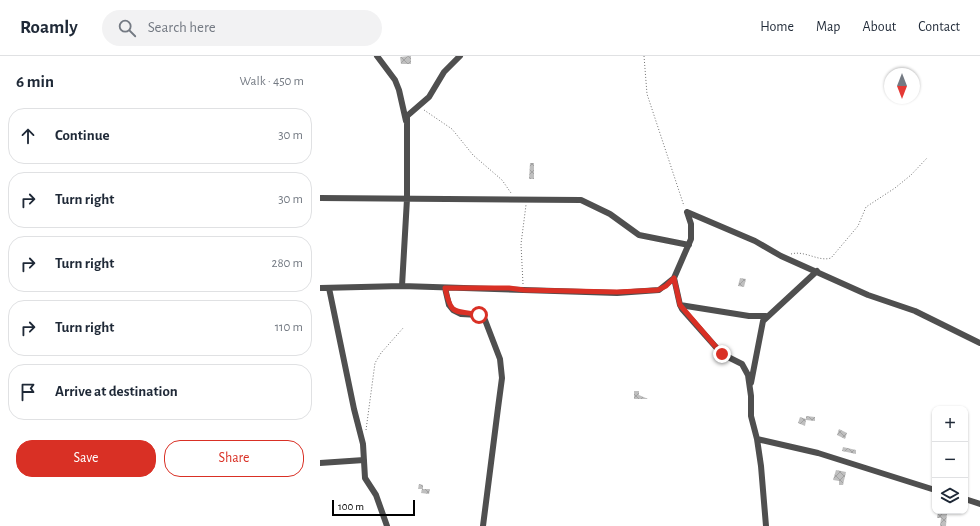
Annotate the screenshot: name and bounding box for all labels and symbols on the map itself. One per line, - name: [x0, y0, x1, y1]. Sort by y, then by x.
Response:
- north arrow: [884, 68, 920, 104]
- route start: [470, 306, 488, 324]
- route end: [713, 345, 731, 363]
- scale bar: [332, 498, 415, 517]

